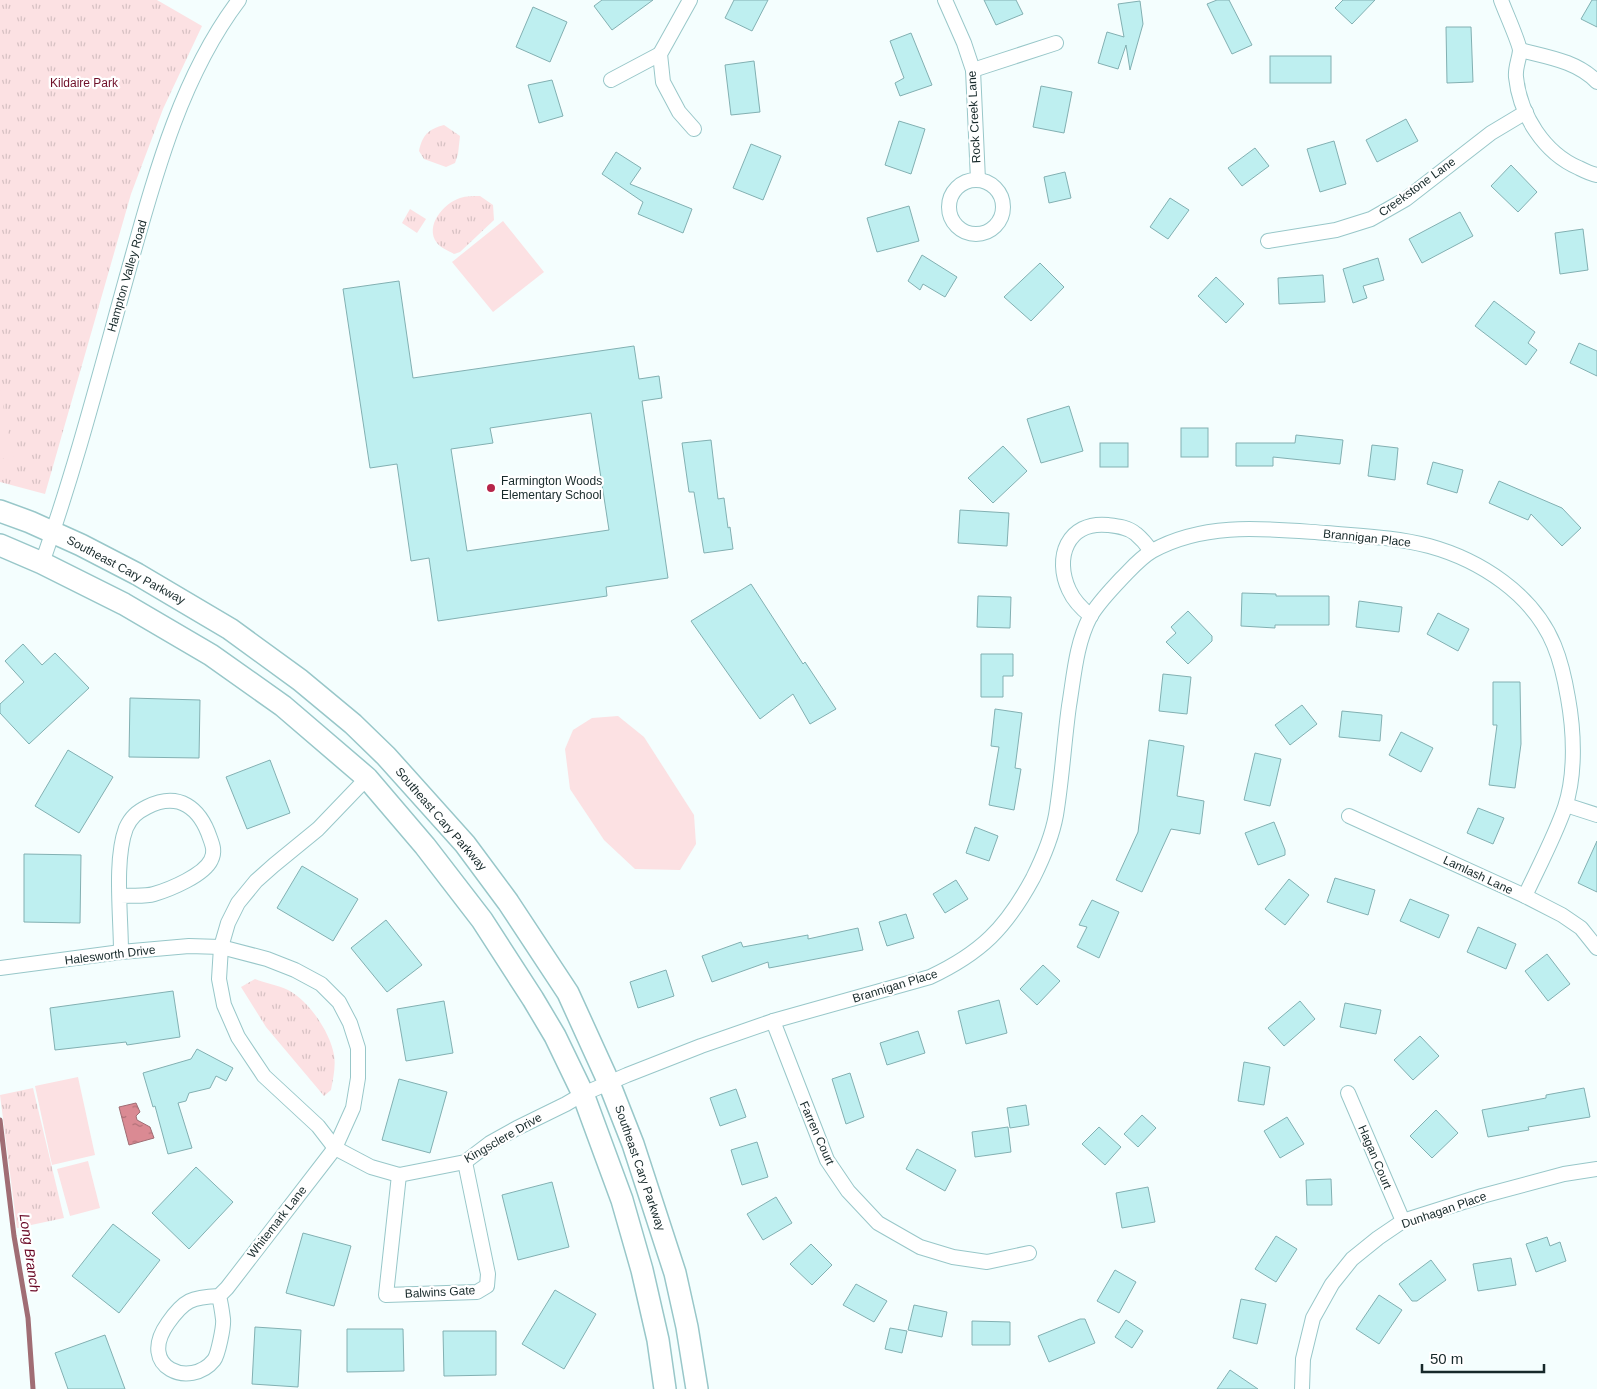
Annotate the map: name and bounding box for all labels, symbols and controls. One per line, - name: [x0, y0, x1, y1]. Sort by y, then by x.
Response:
- street label: Rock Creek Lane: [965, 70, 983, 164]
- park label: Kildaire Park: [50, 76, 119, 90]
- street label: Creekstone Lane: [1376, 154, 1458, 220]
- street label: Hampton Valley Road: [104, 218, 150, 334]
- place label: Farmington Woods Elementary School: [501, 474, 602, 502]
- marker: Farmington Woods Elementary School: [485, 482, 497, 494]
- street label: Brannigan Place: [1322, 526, 1412, 550]
- street label: Southeast Cary Parkway: [64, 533, 188, 607]
- street label: Southeast Cary Parkway: [392, 765, 490, 873]
- street label: Lamlash Lane: [1441, 853, 1515, 897]
- street label: Halesworth Drive: [64, 942, 157, 968]
- street label: Brannigan Place: [851, 966, 939, 1006]
- street label: Farren Court: [797, 1099, 837, 1168]
- street label: Southeast Cary Parkway: [612, 1103, 668, 1233]
- street label: Kingsclere Drive: [462, 1110, 545, 1166]
- street label: Hagan Court: [1355, 1123, 1395, 1192]
- street label: Whitemark Lane: [245, 1183, 310, 1261]
- street label: Dunhagan Place: [1400, 1189, 1489, 1231]
- water label: Long Branch: [17, 1213, 43, 1294]
- street label: Balwins Gate: [404, 1283, 476, 1301]
- scale bar: [1422, 1342, 1544, 1374]
- text: 50 m: [1430, 1350, 1463, 1367]

